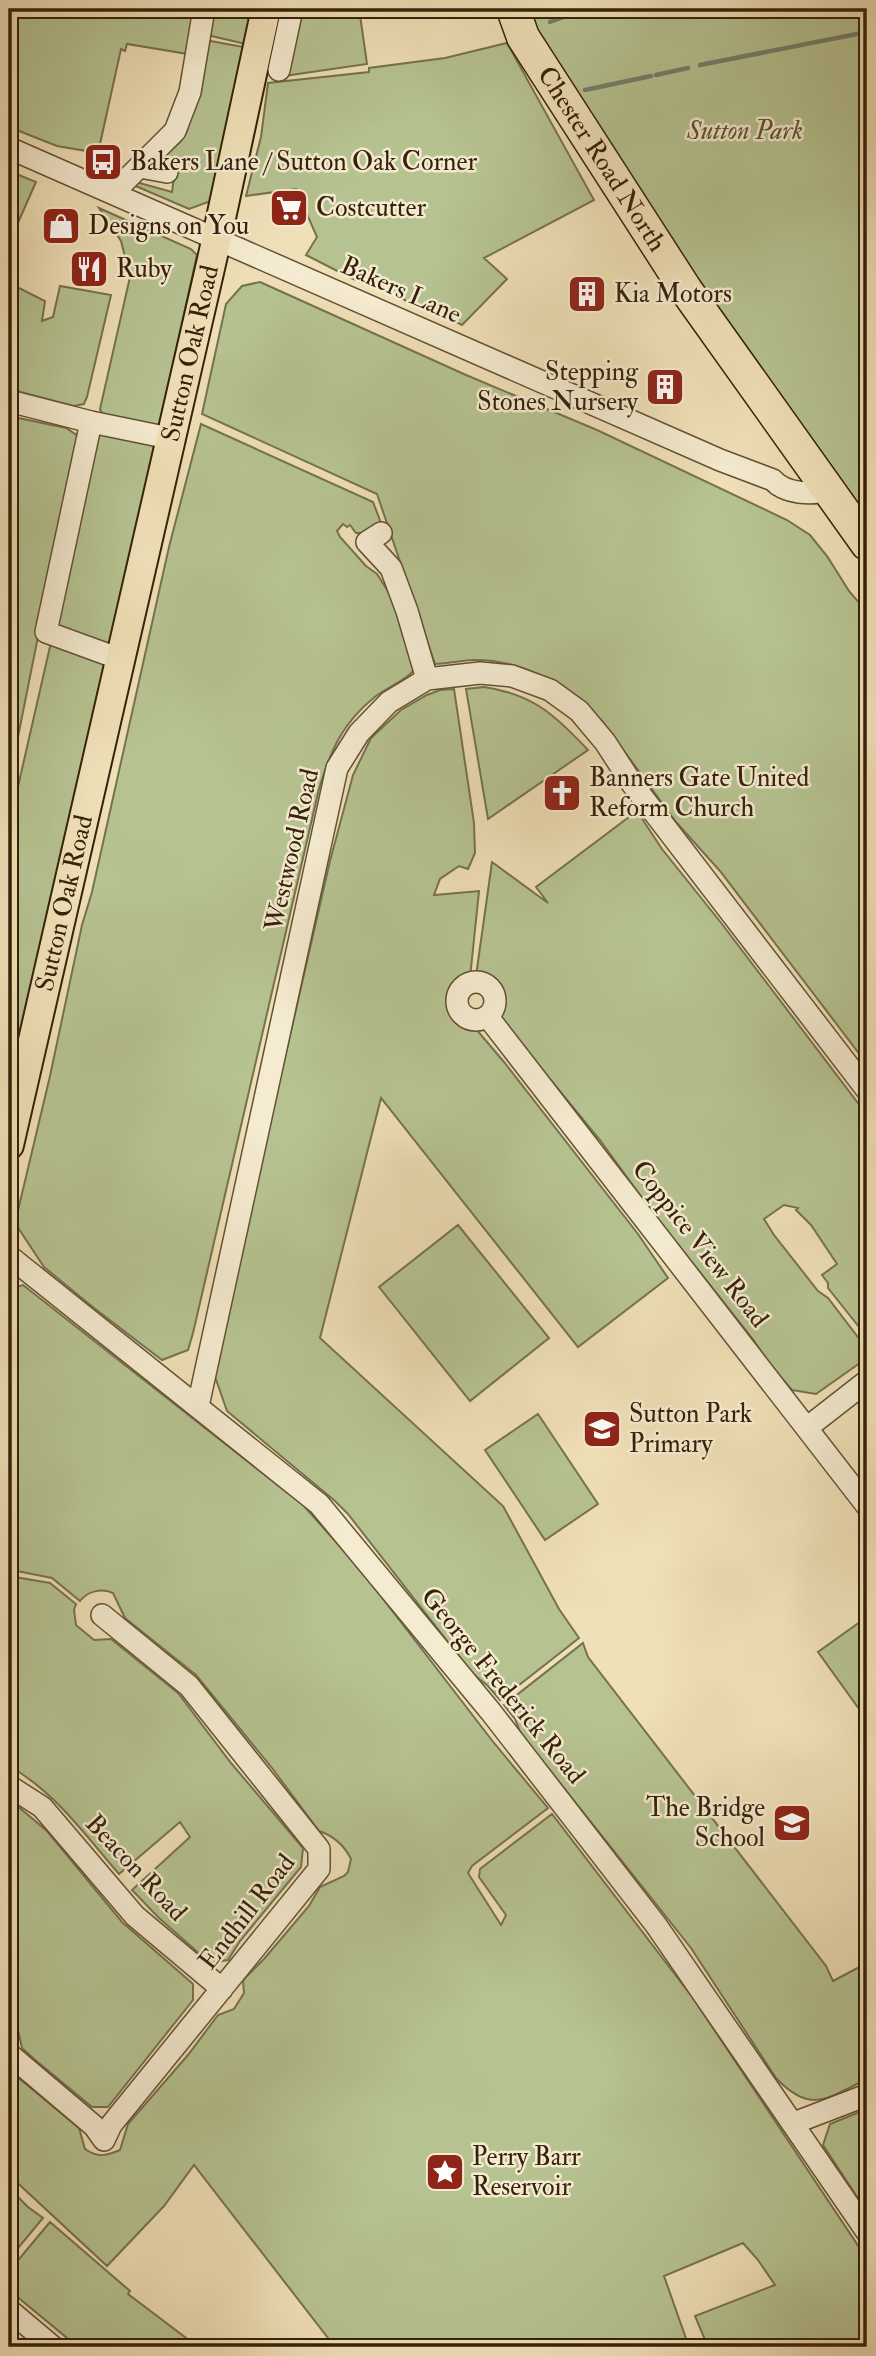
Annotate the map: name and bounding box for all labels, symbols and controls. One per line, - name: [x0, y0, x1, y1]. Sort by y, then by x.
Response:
- street label: Chester Road North: [530, 61, 673, 258]
- park label: Sutton Park: [686, 115, 803, 147]
- bus stop icon: Bakers Lane / Sutton Oak Corner: [82, 141, 124, 183]
- place label: Bakers Lane / Sutton Oak Corner: [130, 146, 477, 178]
- supermarket icon: Costcutter: [268, 187, 310, 229]
- place label: Costcutter: [316, 192, 426, 224]
- shop icon: Designs on You: [40, 205, 82, 247]
- place label: Designs on You: [88, 210, 249, 242]
- restaurant icon: Ruby: [68, 248, 110, 290]
- street label: Bakers Lane: [336, 249, 466, 331]
- place label: Ruby: [116, 253, 172, 285]
- street label: Sutton Oak Road: [155, 262, 226, 445]
- building icon: Kia Motors: [566, 273, 608, 315]
- place label: Kia Motors: [614, 278, 732, 310]
- place label: Stepping Stones Nursery: [477, 356, 639, 418]
- building icon: Stepping Stones Nursery: [644, 366, 686, 408]
- place label: Banners Gate United Reform Church: [589, 762, 809, 824]
- street label: Westwood Road: [258, 765, 326, 935]
- church icon: Banners Gate United Reform Church: [541, 772, 583, 814]
- street label: Sutton Oak Road: [29, 812, 100, 995]
- street label: Coppice View Road: [624, 1154, 775, 1335]
- place label: Sutton Park Primary: [629, 1398, 753, 1460]
- school or university icon: Sutton Park Primary: [581, 1408, 623, 1450]
- street label: George Frederick Road: [414, 1582, 592, 1791]
- place label: The Bridge School: [646, 1792, 765, 1854]
- school or university icon: The Bridge School: [771, 1802, 813, 1844]
- street label: Beacon Road: [78, 1808, 194, 1928]
- street label: Endhill Road: [192, 1847, 302, 1976]
- place label: Perry Barr Reservoir: [472, 2141, 581, 2203]
- place icon: Perry Barr Reservoir: [424, 2151, 466, 2193]

